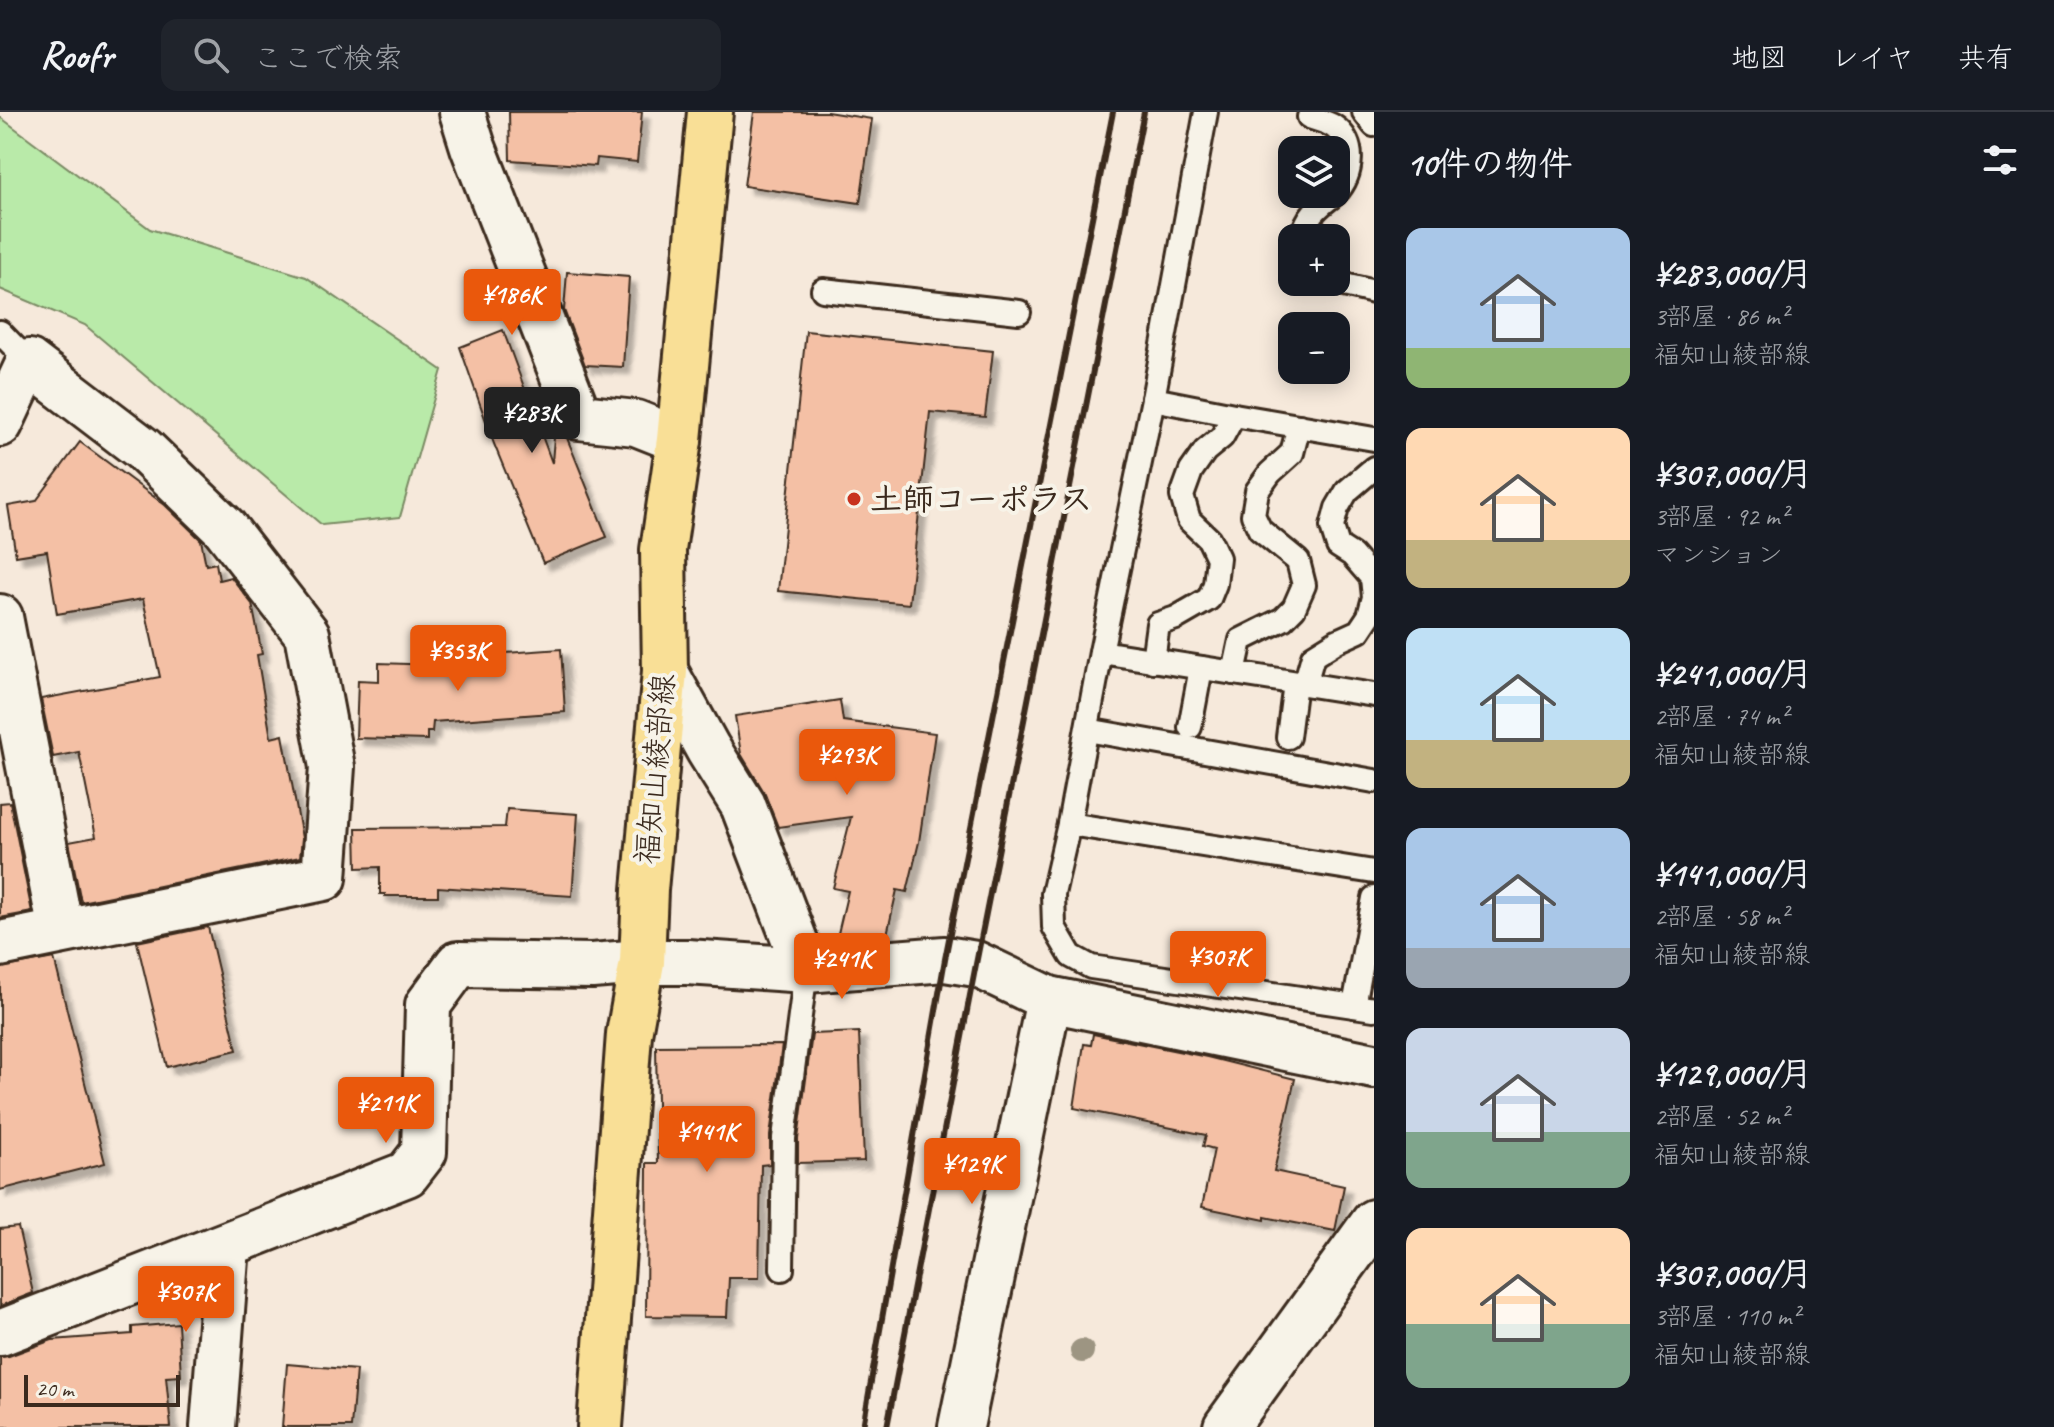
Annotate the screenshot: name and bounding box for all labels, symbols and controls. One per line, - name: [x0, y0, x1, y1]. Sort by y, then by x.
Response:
- search box: [161, 19, 721, 91]
- text: Roofr: [40, 32, 113, 79]
- icon: search: [189, 33, 233, 77]
- text: ここで検索: [253, 39, 403, 77]
- text: 地図: [1731, 40, 1787, 75]
- text: レイヤ: [1831, 40, 1914, 75]
- text: 共有: [1958, 40, 2014, 75]
- map controls: [1278, 136, 1350, 384]
- button: layers: [1278, 136, 1350, 208]
- icon: filters: [1978, 138, 2022, 182]
- text: 10件の物件: [1406, 142, 1573, 185]
- button: +: [1278, 224, 1350, 296]
- text: ¥283,000/月: [1654, 252, 1813, 295]
- icon: home: [1470, 260, 1566, 356]
- pin: ¥186K: [456, 269, 568, 337]
- text: ¥186K: [482, 278, 542, 311]
- text: 3部屋 · 86 m²: [1654, 300, 1788, 333]
- button: −: [1278, 312, 1350, 384]
- text: 福知山綾部線: [1654, 338, 1810, 371]
- pin: ¥283K: [476, 387, 588, 455]
- text: ¥283K: [502, 396, 562, 429]
- text: ¥307,000/月: [1654, 452, 1813, 495]
- icon: home: [1470, 460, 1566, 556]
- place label: 土師コーポラス: [870, 479, 1093, 520]
- marker: 土師コーポラス: [845, 490, 863, 508]
- text: 3部屋 · 92 m²: [1654, 500, 1788, 533]
- text: マンション: [1654, 538, 1783, 571]
- pin: ¥353K: [402, 625, 514, 693]
- text: ¥353K: [428, 634, 488, 667]
- text: ¥241,000/月: [1654, 652, 1813, 695]
- icon: home: [1470, 660, 1566, 756]
- street label: 福知山綾部線: [626, 672, 684, 866]
- text: 2部屋 · 74 m²: [1654, 700, 1788, 733]
- pin: ¥293K: [791, 729, 903, 797]
- text: ¥293K: [817, 738, 877, 771]
- text: 福知山綾部線: [1654, 738, 1810, 771]
- text: ¥141,000/月: [1654, 852, 1813, 895]
- icon: home: [1470, 860, 1566, 956]
- text: 2部屋 · 58 m²: [1654, 900, 1788, 933]
- pin: ¥307K: [1162, 931, 1274, 999]
- pin: ¥241K: [786, 933, 898, 1001]
- text: 福知山綾部線: [1654, 938, 1810, 971]
- text: ¥307K: [1188, 940, 1248, 973]
- text: ¥241K: [812, 942, 872, 975]
- text: ¥129,000/月: [1654, 1052, 1813, 1095]
- icon: home: [1470, 1060, 1566, 1156]
- pin: ¥211K: [330, 1077, 442, 1145]
- text: ¥211K: [356, 1086, 416, 1119]
- text: 2部屋 · 52 m²: [1654, 1100, 1788, 1133]
- pin: ¥141K: [651, 1106, 763, 1174]
- text: ¥141K: [677, 1115, 737, 1148]
- pin: ¥129K: [916, 1138, 1028, 1206]
- text: 福知山綾部線: [1654, 1138, 1810, 1171]
- text: ¥129K: [942, 1147, 1002, 1180]
- text: ¥307,000/月: [1654, 1252, 1813, 1295]
- icon: home: [1470, 1260, 1566, 1356]
- pin: ¥307K: [130, 1266, 242, 1334]
- text: ¥307K: [156, 1275, 216, 1308]
- text: 3部屋 · 110 m²: [1654, 1300, 1799, 1333]
- text: 福知山綾部線: [1654, 1338, 1810, 1371]
- scale bar: [24, 1371, 180, 1407]
- text: 20 m: [36, 1375, 73, 1403]

